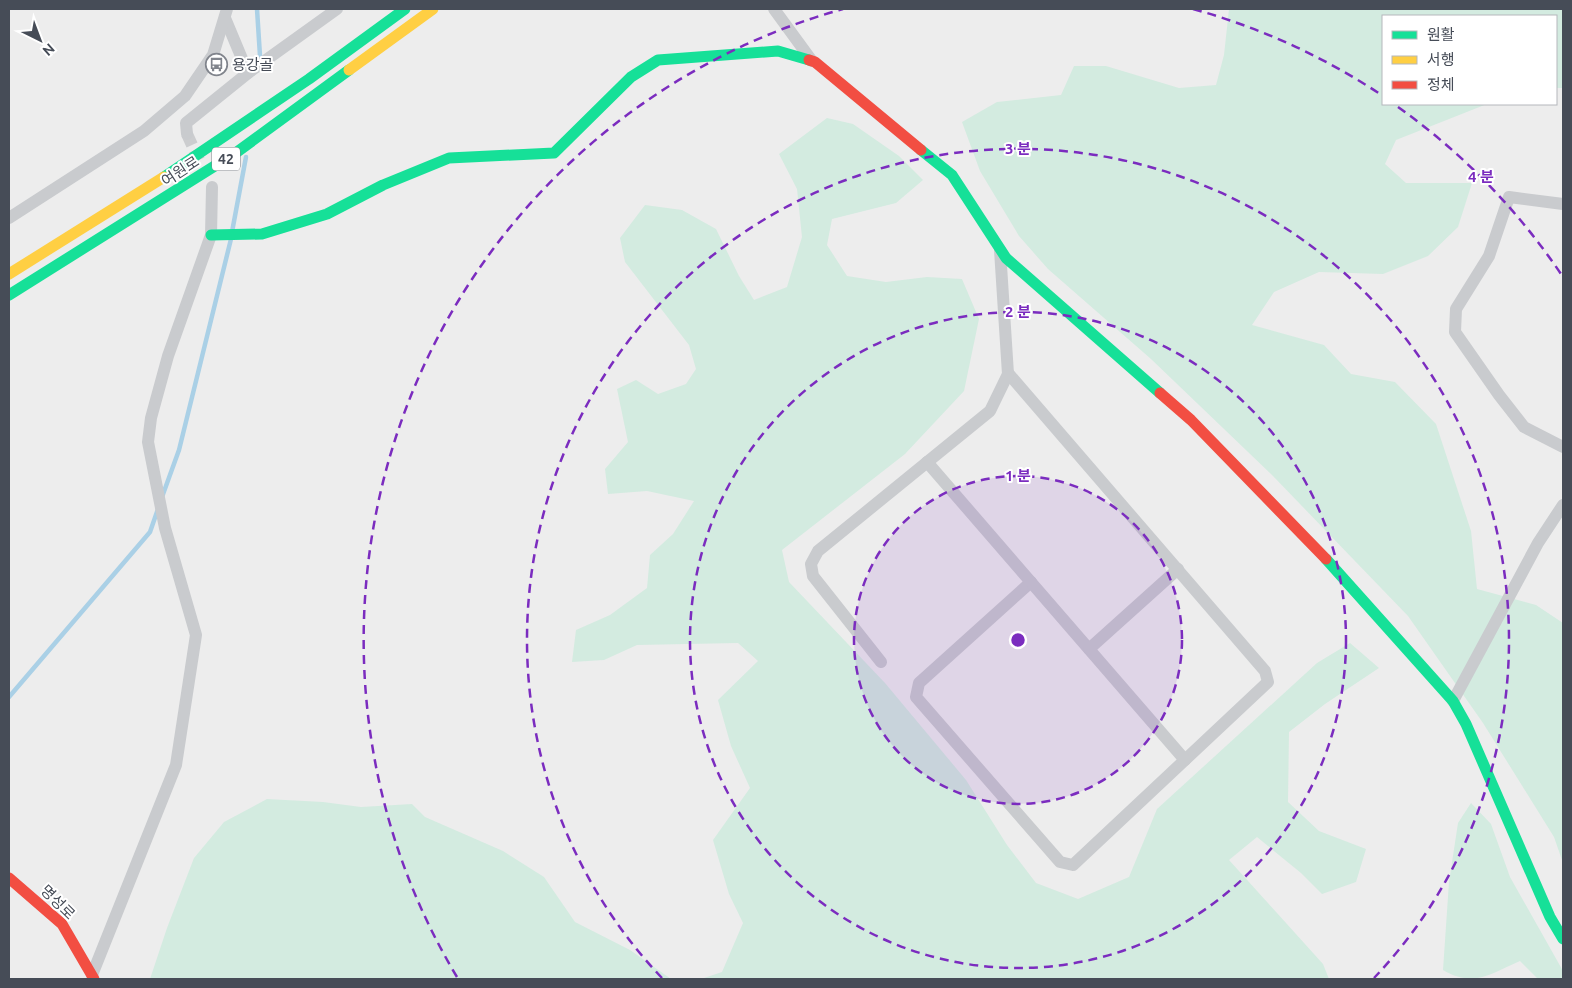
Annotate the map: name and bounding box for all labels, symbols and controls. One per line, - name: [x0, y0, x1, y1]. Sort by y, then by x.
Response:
- north arrow: [15, 15, 65, 65]
- legend: [1382, 15, 1557, 105]
- text: 원활: [1427, 26, 1455, 43]
- text: N: [39, 40, 58, 59]
- text: 서행: [1427, 51, 1455, 68]
- bus stop icon: 용강골: [204, 52, 228, 76]
- place label: 용강골: [232, 56, 273, 73]
- text: 정체: [1427, 76, 1455, 93]
- text: 3 분: [1005, 140, 1031, 157]
- road number: 42: [212, 148, 240, 170]
- street label: 여원로: [158, 153, 202, 189]
- text: 4 분: [1468, 168, 1494, 185]
- text: 2 분: [1005, 303, 1031, 320]
- text: 1 분: [1005, 467, 1031, 484]
- centre of rings: [1009, 631, 1027, 649]
- street label: 명성로: [37, 881, 79, 923]

